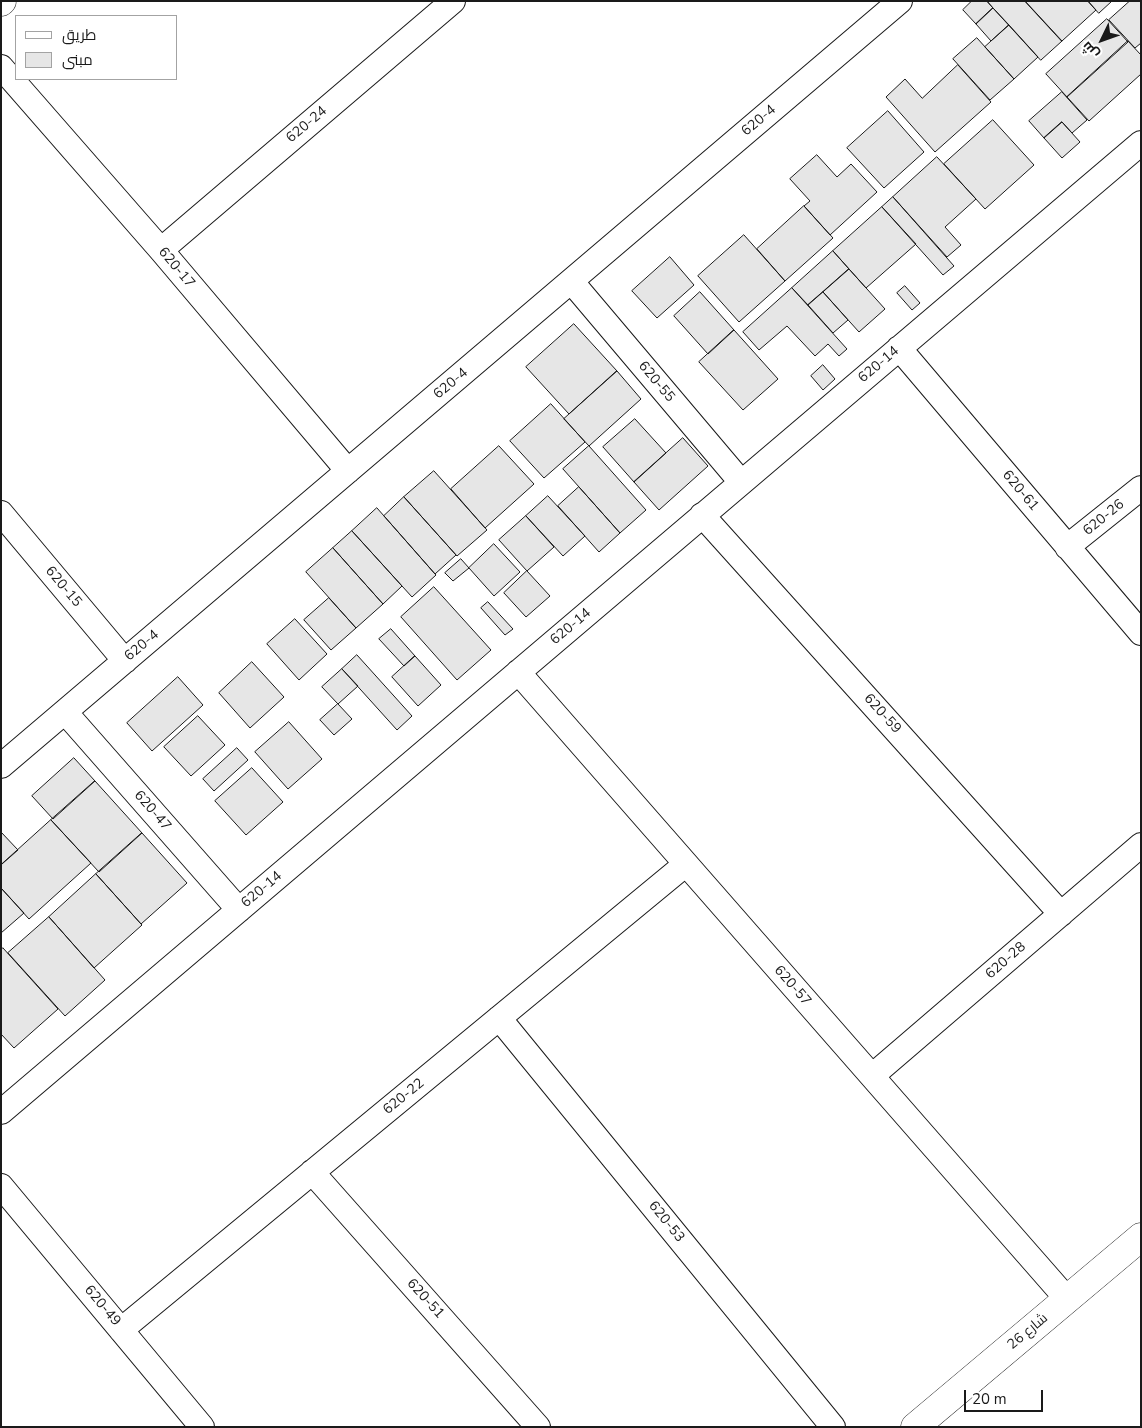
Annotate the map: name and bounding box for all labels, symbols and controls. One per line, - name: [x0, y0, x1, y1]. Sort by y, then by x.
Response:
- legend: [15, 15, 178, 80]
- north arrow: [1077, 15, 1127, 65]
- text: طريق: [62, 25, 96, 45]
- text: ش: [1077, 37, 1104, 63]
- text: مبنى: [62, 50, 93, 70]
- street label: 620-4: [738, 102, 780, 140]
- street label: 620-24: [283, 103, 331, 147]
- street label: 620-17: [154, 244, 198, 292]
- street label: 620-14: [855, 343, 903, 387]
- street label: 620-55: [634, 358, 678, 406]
- street label: 620-4: [430, 365, 472, 403]
- street label: 620-61: [998, 467, 1042, 515]
- street label: 620-26: [1080, 496, 1128, 540]
- street label: 620-15: [41, 563, 85, 611]
- street label: 620-14: [547, 605, 595, 649]
- street label: 620-4: [121, 627, 163, 665]
- street label: 620-59: [860, 691, 904, 737]
- street label: 620-47: [130, 787, 174, 835]
- street label: 620-14: [238, 868, 286, 912]
- street label: 620-28: [982, 939, 1030, 983]
- street label: 620-57: [770, 962, 814, 1010]
- street label: 620-22: [380, 1075, 428, 1119]
- street label: 620-53: [644, 1198, 688, 1246]
- street label: 620-51: [403, 1276, 447, 1322]
- street label: 620-49: [80, 1282, 124, 1330]
- street label: شارع 26: [1004, 1310, 1052, 1354]
- scale bar: [967, 1380, 1046, 1412]
- text: 20 m: [972, 1389, 1007, 1409]

